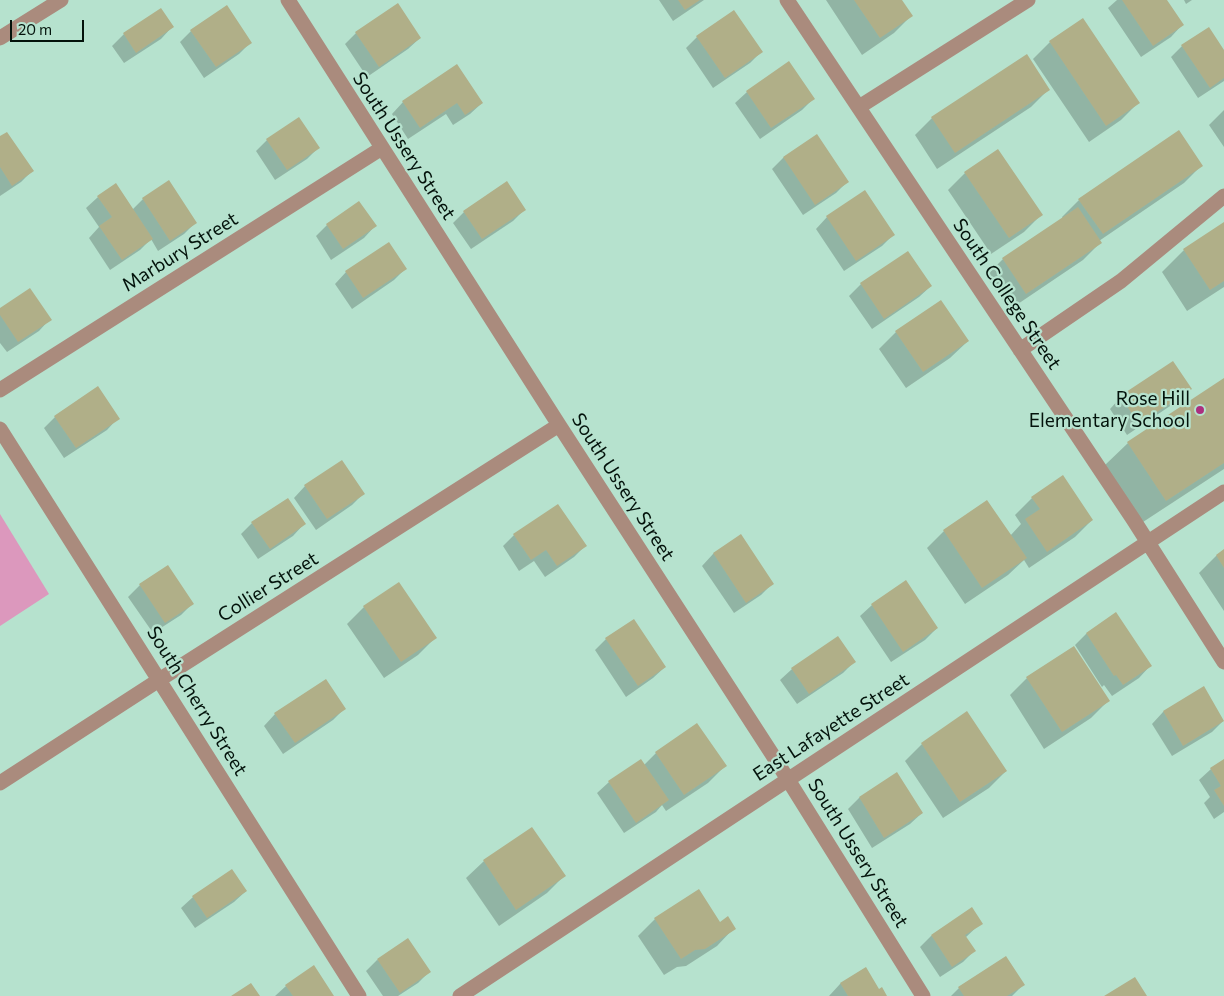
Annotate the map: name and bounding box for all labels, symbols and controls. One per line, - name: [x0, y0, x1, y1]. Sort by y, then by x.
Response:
- scale bar: [12, 10, 86, 42]
- text: 20 m: [18, 20, 52, 38]
- street label: South Ussery Street: [348, 68, 460, 224]
- street label: Marbury Street: [118, 207, 242, 297]
- street label: South College Street: [948, 214, 1066, 374]
- place label: Rose Hill Elementary School: [1029, 388, 1190, 432]
- marker: Rose Hill Elementary School: [1194, 404, 1206, 416]
- street label: South Ussery Street: [567, 409, 679, 565]
- street label: Collier Street: [214, 547, 322, 627]
- street label: South Cherry Street: [142, 622, 252, 780]
- street label: East Lafayette Street: [749, 668, 913, 786]
- street label: South Ussery Street: [803, 774, 913, 932]

